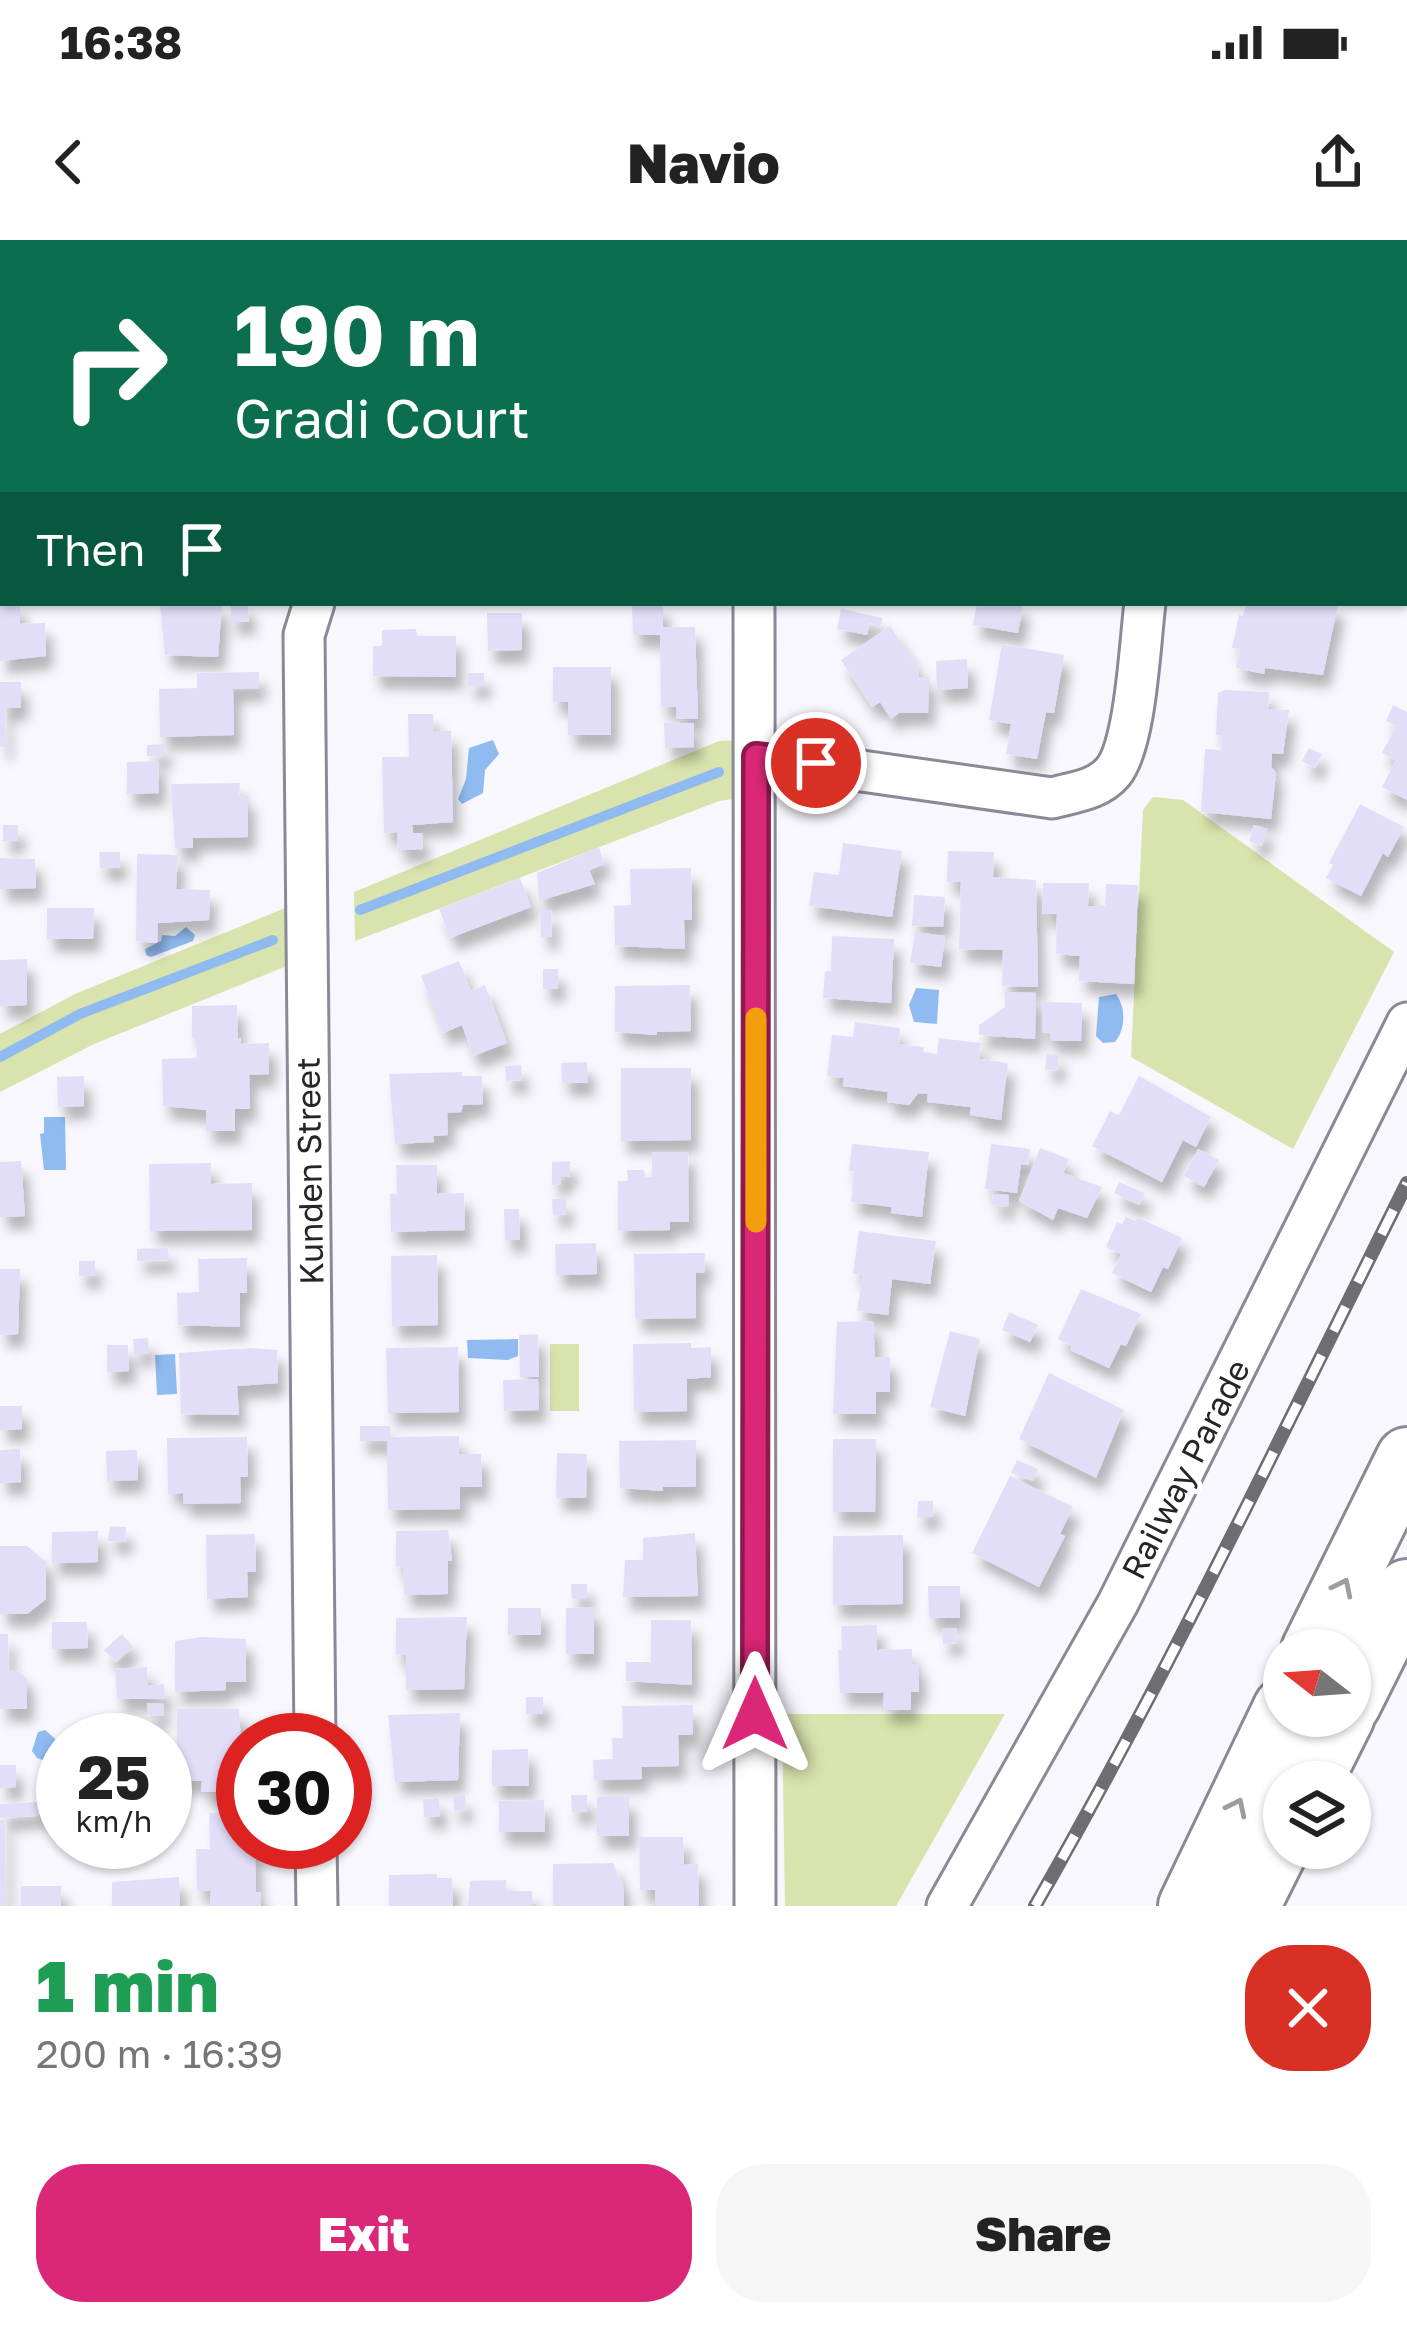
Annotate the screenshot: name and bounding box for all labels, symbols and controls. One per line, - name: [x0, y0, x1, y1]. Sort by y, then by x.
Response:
- text: 16:38: [60, 15, 182, 69]
- icon: back: [36, 129, 102, 195]
- icon: share: [1305, 129, 1371, 195]
- text: Navio: [627, 130, 780, 195]
- text: 190 m: [234, 284, 480, 384]
- icon: right: [36, 288, 192, 444]
- text: Gradi Court: [234, 385, 530, 450]
- icon: arrive: [169, 516, 235, 582]
- text: Then: [36, 522, 145, 576]
- pin: [765, 712, 867, 814]
- icon: arrive: [783, 730, 849, 796]
- street label: Kunden Street: [288, 1057, 330, 1285]
- street label: Railway Parade: [1113, 1353, 1257, 1585]
- one-way arrow: [1328, 1578, 1352, 1599]
- north arrow: [1263, 1629, 1371, 1737]
- map controls: [1263, 1629, 1371, 1869]
- position arrow: [692, 1651, 818, 1777]
- speed limit sign: 30: [216, 1713, 372, 1869]
- text: 25: [77, 1740, 151, 1812]
- button: layers: [1263, 1761, 1371, 1869]
- one-way arrow: [1223, 1798, 1246, 1819]
- text: km/h: [76, 1803, 152, 1839]
- text: 1 min: [36, 1941, 219, 2028]
- button: close: [1245, 1945, 1371, 2071]
- text: 200 m · 16:39: [36, 2030, 283, 2077]
- button: Exit: [36, 2164, 692, 2302]
- button: Share: [716, 2164, 1371, 2302]

